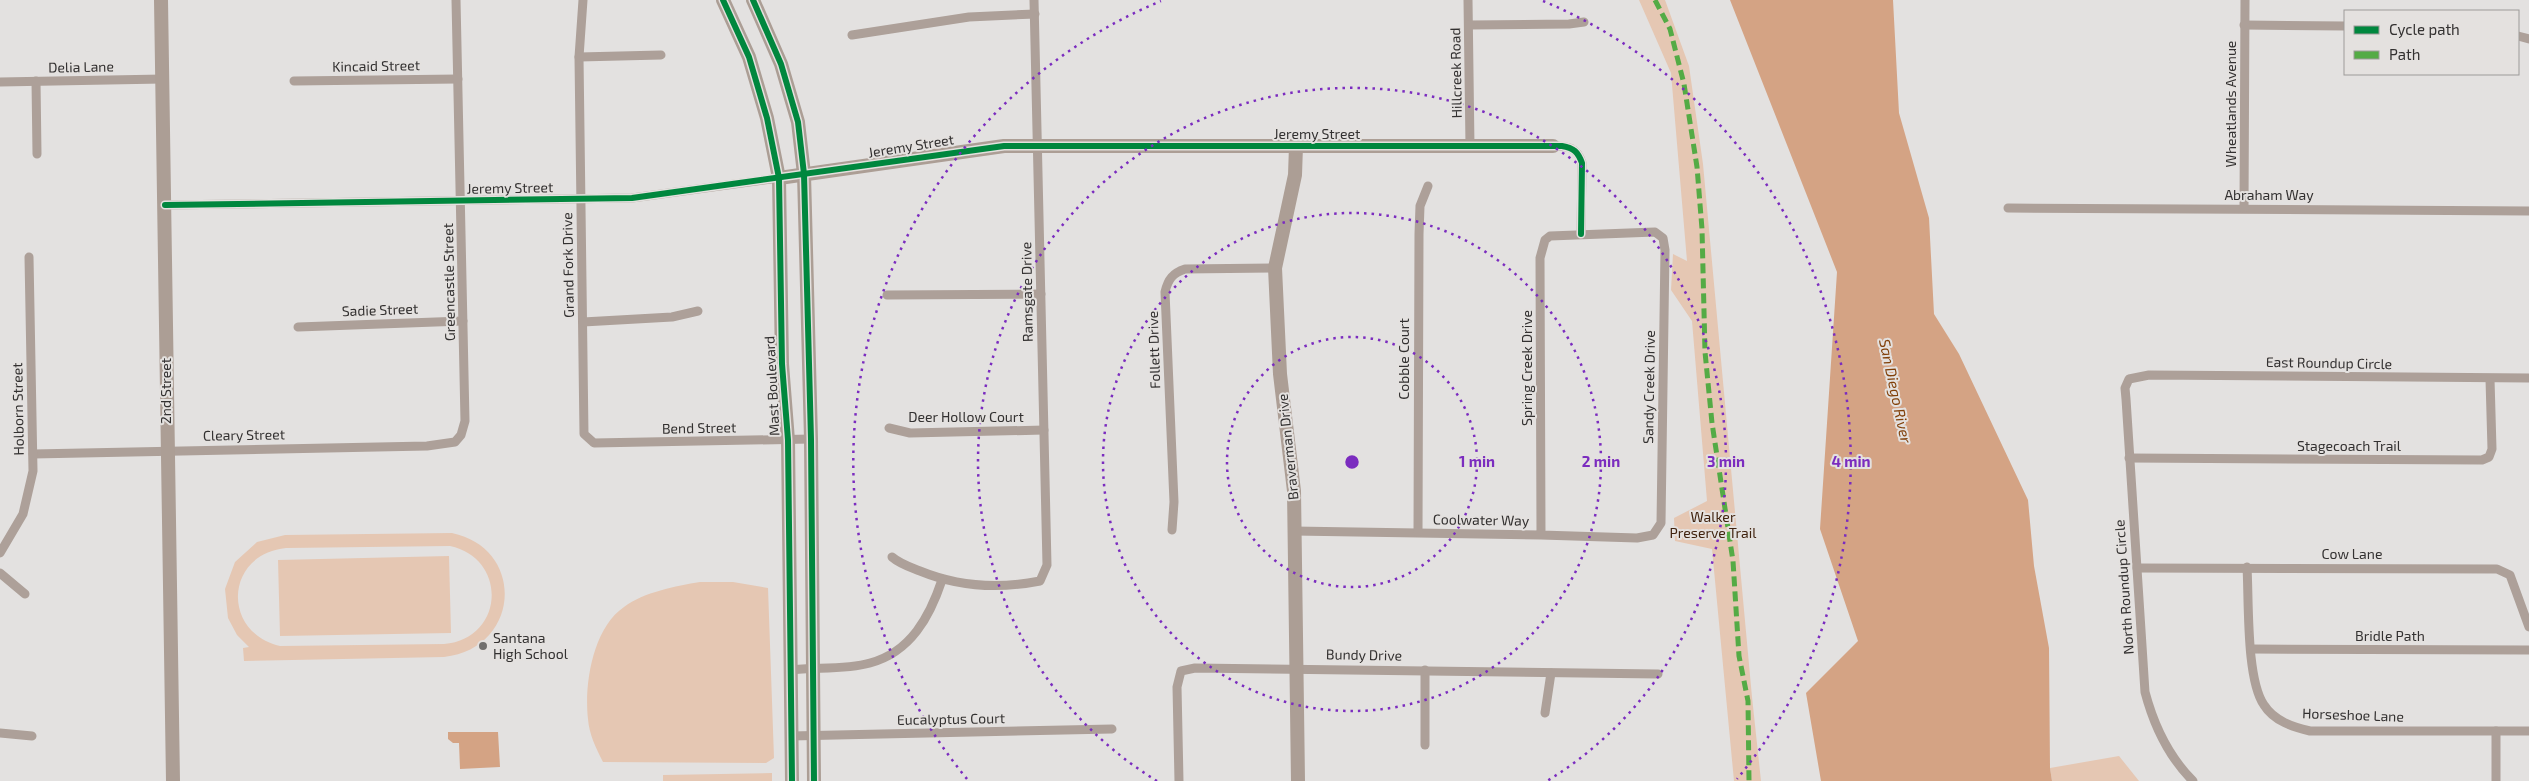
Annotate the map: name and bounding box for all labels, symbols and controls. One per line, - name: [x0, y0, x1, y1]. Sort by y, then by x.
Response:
- legend: [2344, 10, 2519, 75]
- text: Cycle path: [2389, 20, 2460, 38]
- street label: Hillcreek Road: [1446, 27, 1465, 119]
- street label: Wheatlands Avenue: [2222, 41, 2239, 167]
- text: Path: [2389, 45, 2420, 63]
- street label: Kincaid Street: [332, 56, 420, 75]
- street label: Delia Lane: [48, 57, 114, 76]
- street label: Jeremy Street: [1274, 125, 1360, 142]
- street label: Jeremy Street: [867, 130, 955, 161]
- street label: Jeremy Street: [467, 178, 553, 197]
- street label: Abraham Way: [2224, 186, 2314, 203]
- street label: Grand Fork Drive: [558, 212, 577, 318]
- street label: Greencastle Street: [439, 223, 458, 341]
- street label: Ramsgate Drive: [1017, 242, 1036, 342]
- street label: Sadie Street: [341, 300, 419, 319]
- street label: Spring Creek Drive: [1518, 310, 1535, 426]
- street label: Follett Drive: [1144, 311, 1163, 389]
- street label: Cobble Court: [1395, 318, 1412, 400]
- street label: Sandy Creek Drive: [1639, 330, 1658, 444]
- street label: Mast Boulevard: [760, 335, 783, 437]
- water label: San Diego River: [1876, 337, 1916, 446]
- street label: East Roundup Circle: [2266, 353, 2392, 372]
- street label: 2nd Street: [157, 358, 174, 424]
- street label: Holborn Street: [8, 362, 27, 456]
- street label: Braverman Drive: [1273, 393, 1302, 501]
- street label: Deer Hollow Court: [908, 408, 1024, 425]
- street label: Bend Street: [662, 418, 736, 437]
- street label: Cleary Street: [203, 425, 285, 444]
- street label: Stagecoach Trail: [2297, 437, 2402, 454]
- text: 1 min: [1459, 452, 1495, 470]
- text: 2 min: [1582, 452, 1620, 470]
- text: 3 min: [1707, 452, 1745, 470]
- text: 4 min: [1831, 452, 1871, 470]
- centre of rings: [1343, 453, 1361, 471]
- park label: Walker Preserve Trail: [1670, 508, 1757, 541]
- street label: Coolwater Way: [1433, 510, 1530, 529]
- street label: North Roundup Circle: [2110, 519, 2137, 655]
- street label: Cow Lane: [2322, 545, 2382, 562]
- street label: Bridle Path: [2355, 627, 2425, 644]
- place label: Santana High School: [493, 629, 569, 662]
- marker: Santana High School: [477, 640, 489, 652]
- street label: Bundy Drive: [1326, 645, 1402, 664]
- street label: Horseshoe Lane: [2302, 704, 2404, 725]
- street label: Eucalyptus Court: [897, 709, 1005, 728]

